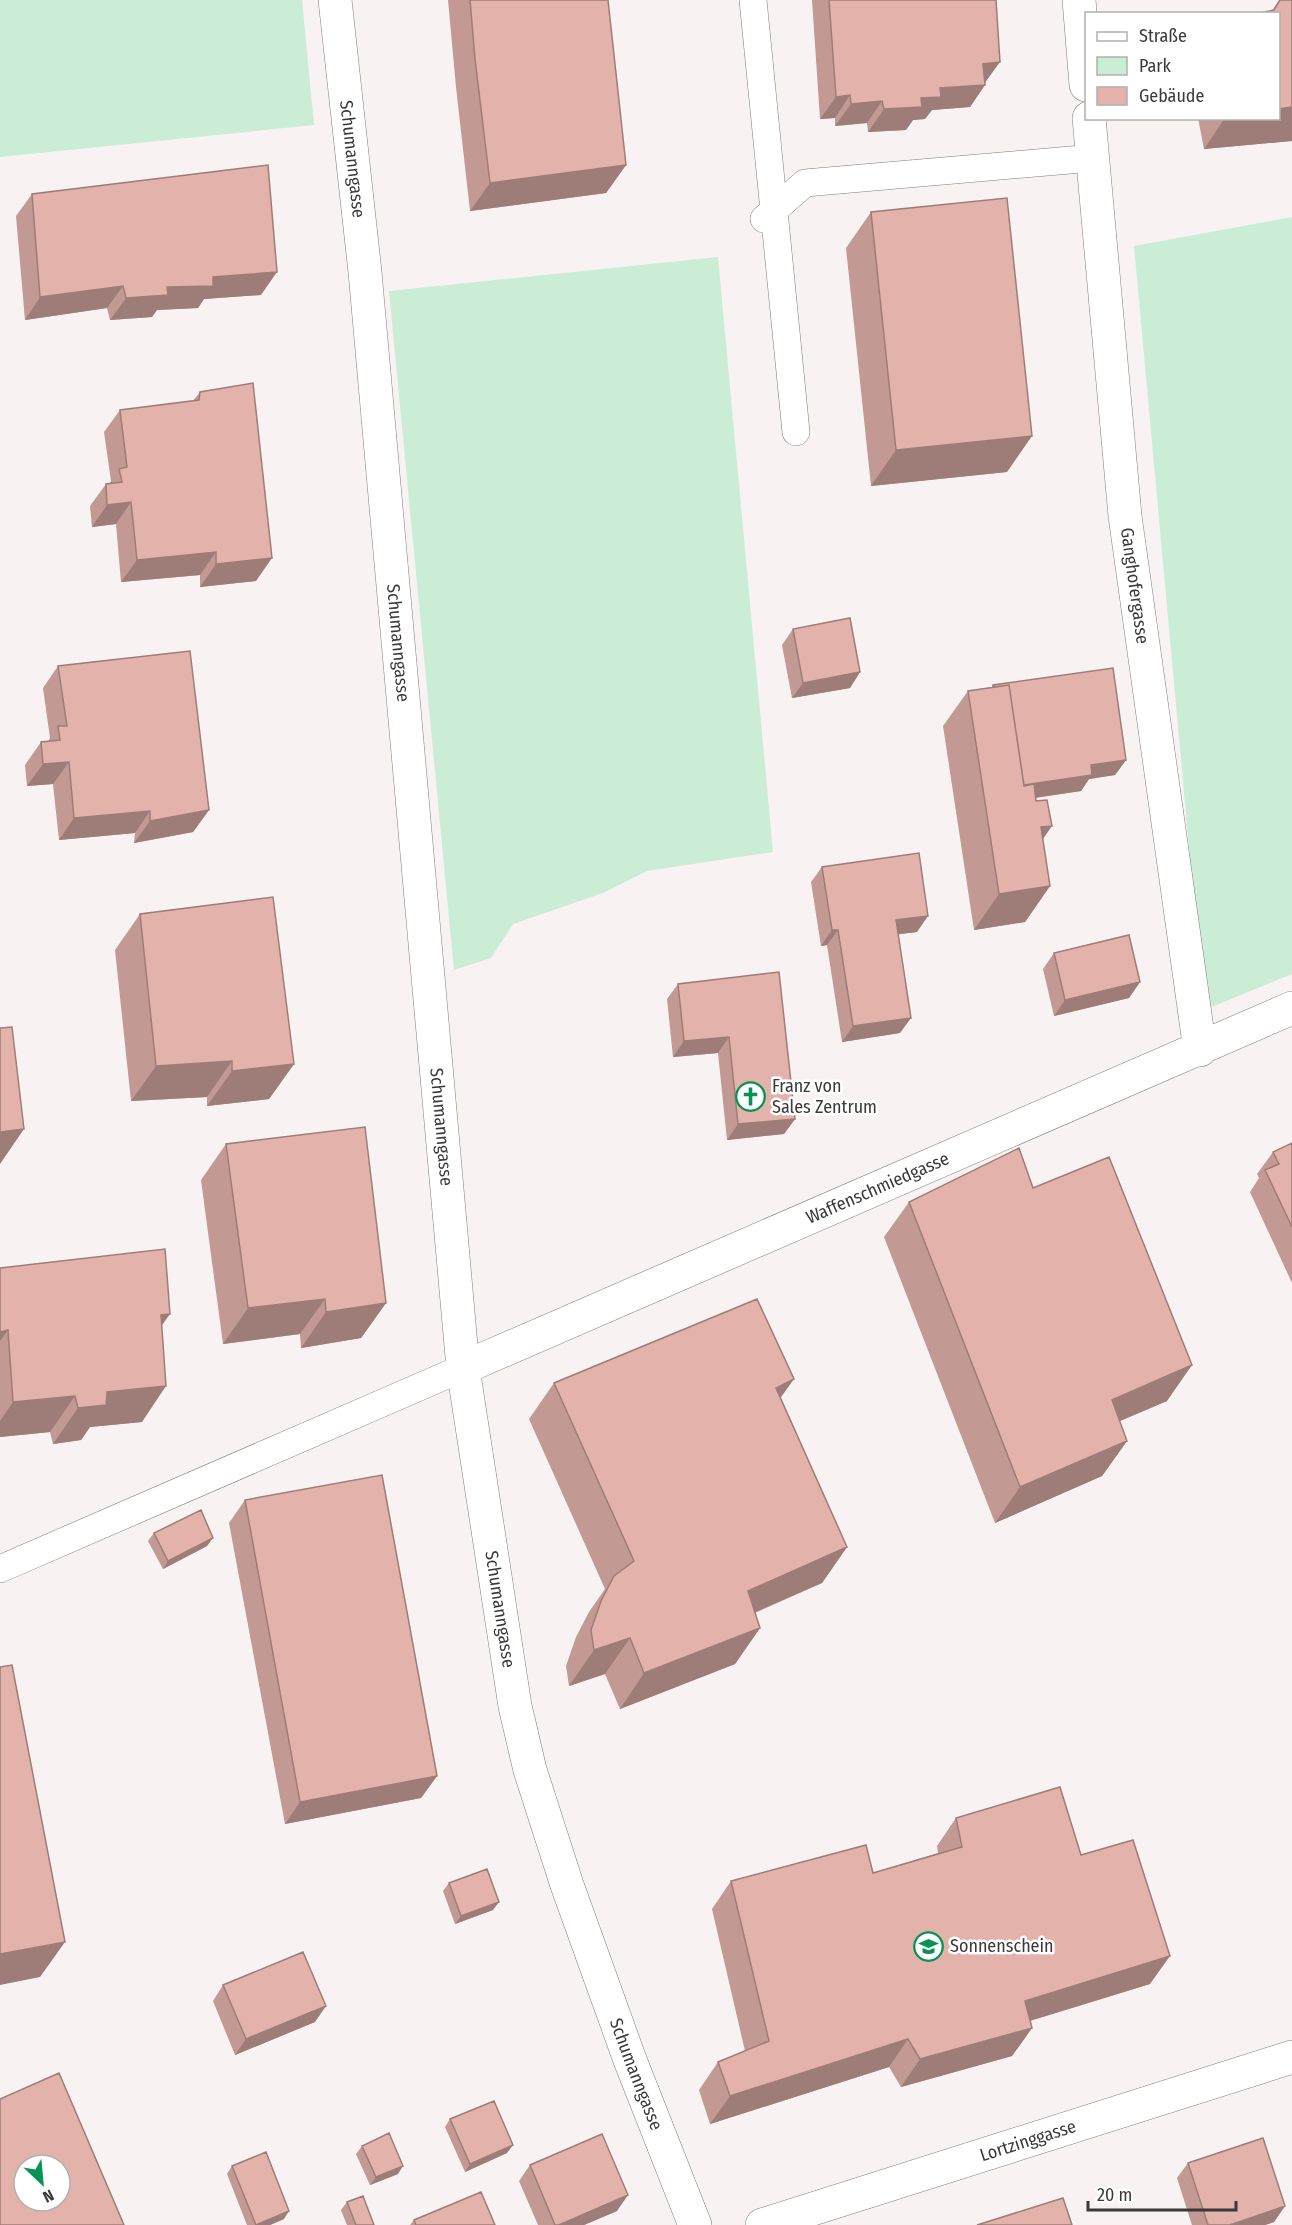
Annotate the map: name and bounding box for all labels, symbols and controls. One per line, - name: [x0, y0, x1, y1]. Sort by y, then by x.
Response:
- legend: [1085, 12, 1280, 120]
- text: Straße: [1139, 25, 1187, 47]
- text: Park: [1139, 55, 1172, 77]
- text: Gebäude: [1139, 85, 1205, 107]
- street label: Schumanngasse: [335, 99, 370, 219]
- street label: Ganghofergasse: [1116, 526, 1154, 645]
- street label: Schumanngasse: [382, 583, 414, 703]
- street label: Schumanngasse: [425, 1067, 458, 1187]
- place label: Franz von Sales Zentrum: [772, 1075, 877, 1118]
- church icon: Franz von Sales Zentrum: [735, 1080, 767, 1112]
- street label: Waffenschmiedgasse: [803, 1147, 953, 1229]
- street label: Schumanngasse: [480, 1549, 520, 1669]
- school or university icon: Sonnenschein: [913, 1930, 945, 1962]
- place label: Sonnenschein: [950, 1935, 1054, 1957]
- street label: Schumanngasse: [605, 2015, 668, 2133]
- street label: Lortzinggasse: [977, 2115, 1079, 2166]
- north arrow: [12, 2153, 72, 2213]
- scale bar: [1088, 2174, 1236, 2212]
- text: 20 m: [1097, 2184, 1132, 2206]
- text: N: [40, 2185, 57, 2207]

